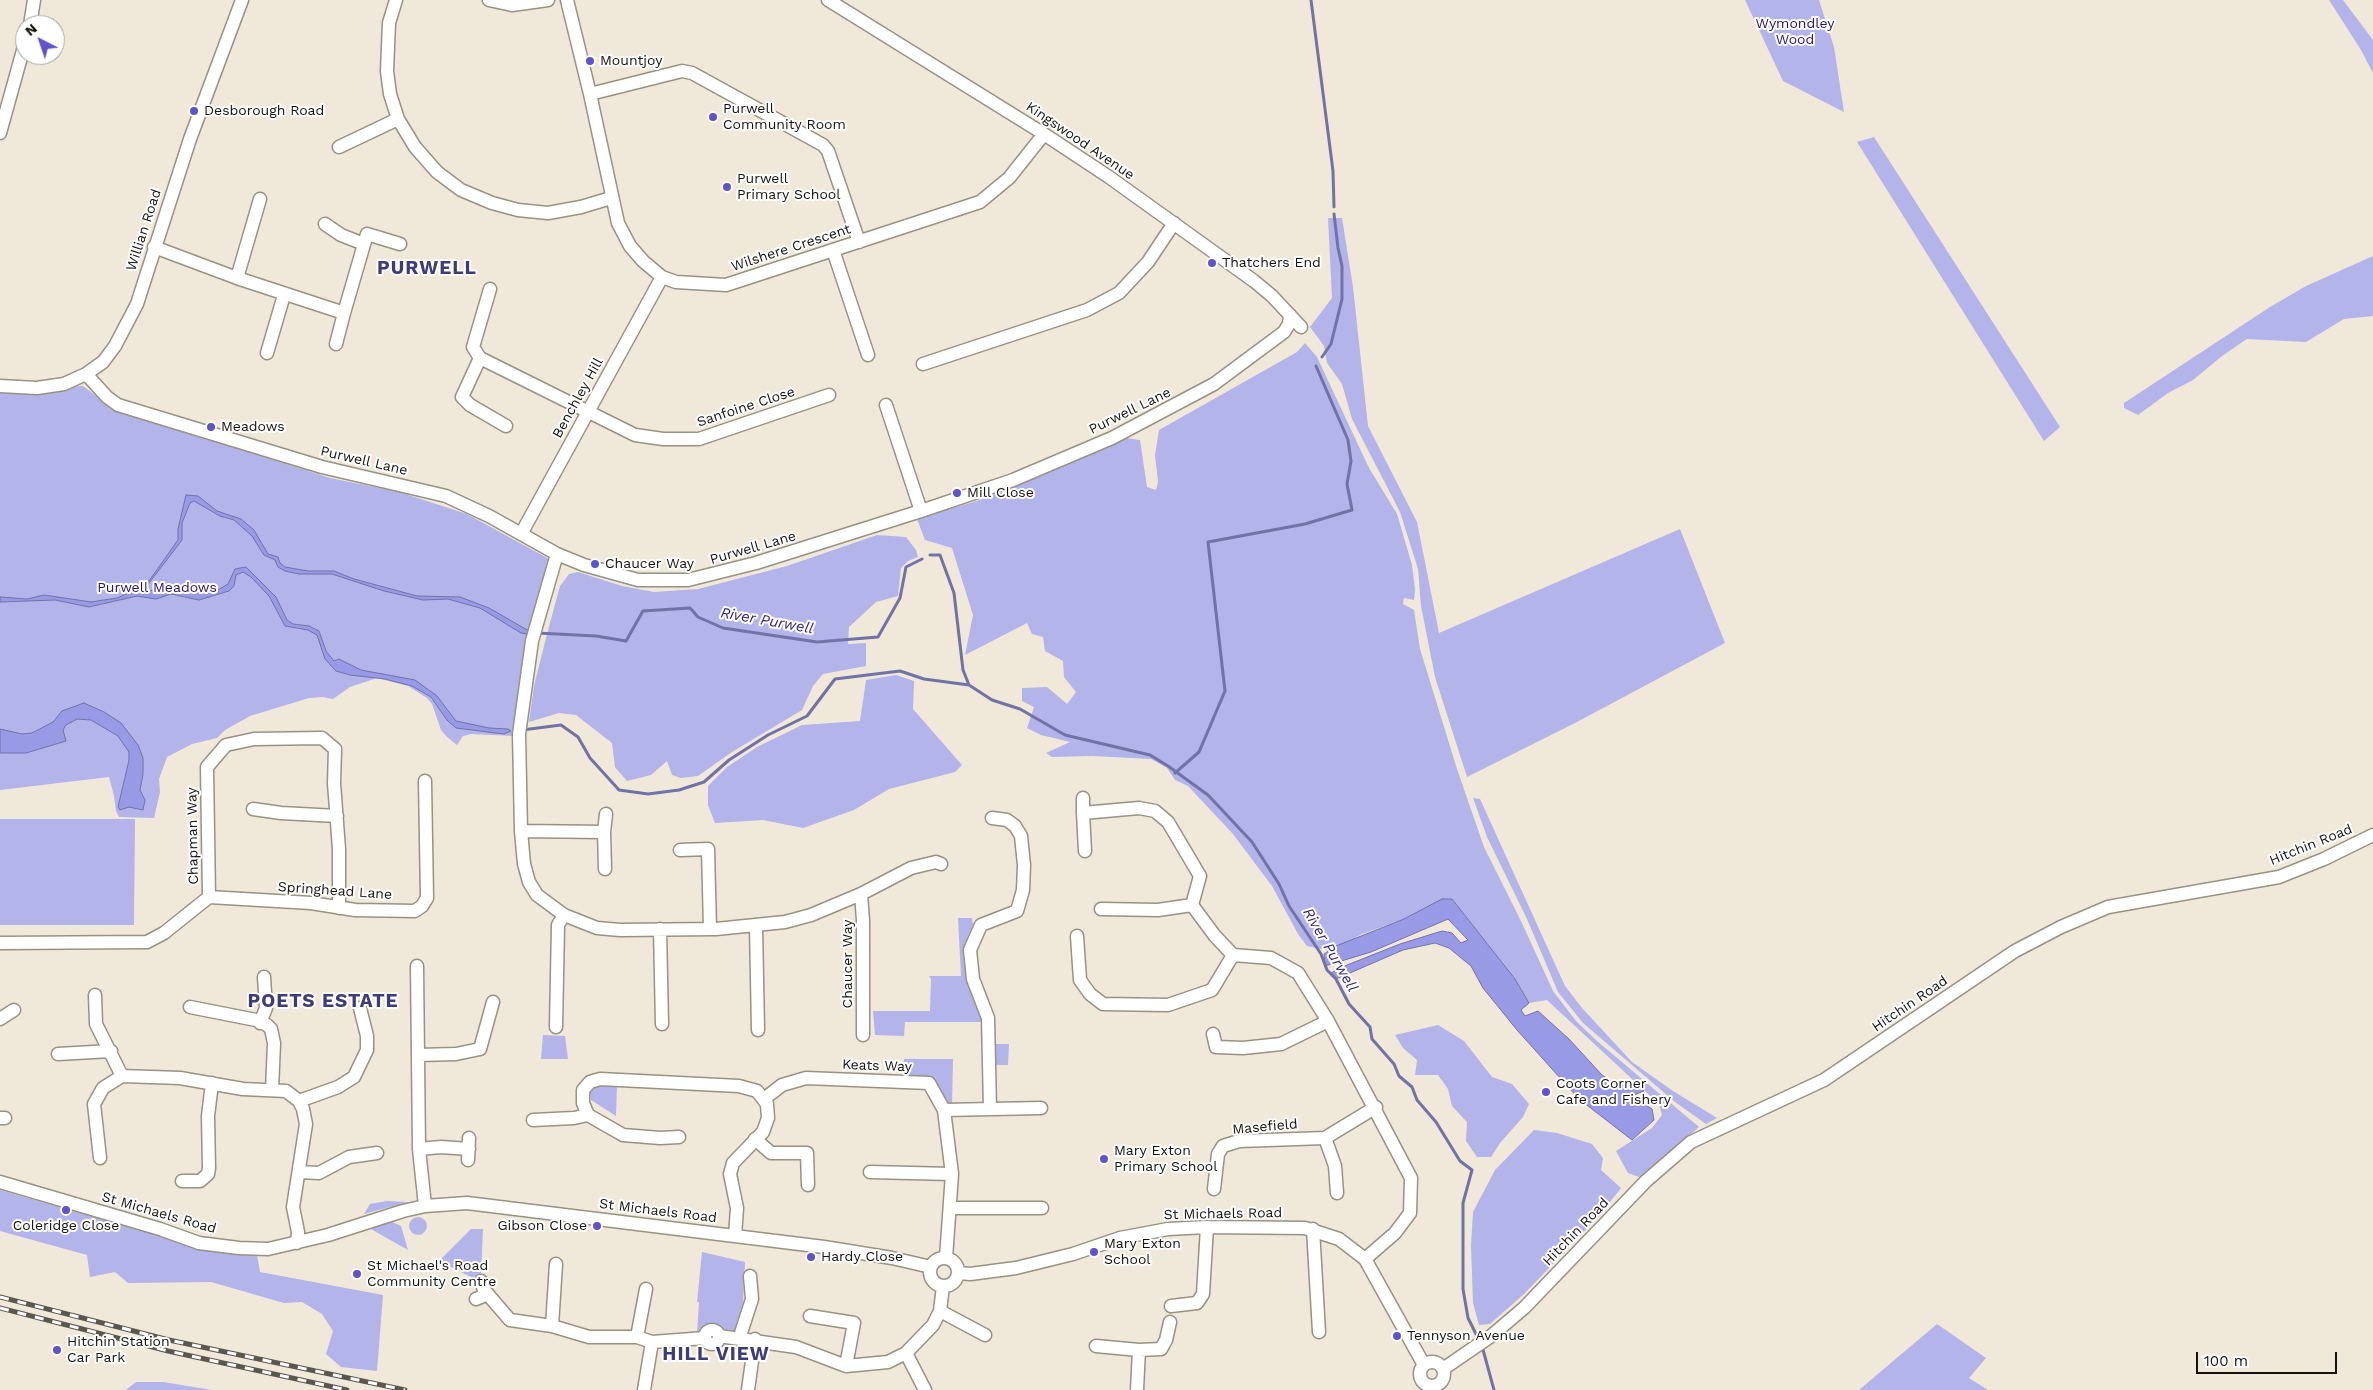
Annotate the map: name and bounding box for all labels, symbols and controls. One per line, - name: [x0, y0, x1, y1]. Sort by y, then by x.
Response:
- north arrow: [15, 15, 65, 65]
- park label: Wymondley Wood: [1755, 16, 1835, 48]
- text: N: [22, 20, 40, 39]
- place label: Mountjoy: [600, 53, 662, 69]
- marker: Mountjoy: [584, 55, 596, 67]
- street label: Kingswood Avenue: [1023, 98, 1137, 184]
- place label: Purwell Community Room: [723, 101, 846, 134]
- place label: Desborough Road: [204, 103, 324, 119]
- marker: Desborough Road: [188, 105, 200, 117]
- marker: Purwell Community Room: [707, 111, 719, 123]
- place label: Purwell Primary School: [737, 171, 841, 203]
- marker: Purwell Primary School: [721, 181, 733, 193]
- street label: Willian Road: [123, 187, 165, 273]
- street label: Wilshere Crescent: [729, 221, 853, 275]
- place label: Thatchers End: [1222, 255, 1321, 271]
- district label: PURWELL: [376, 257, 478, 279]
- marker: Thatchers End: [1206, 257, 1218, 269]
- street label: Benchley Hill: [549, 355, 607, 441]
- street label: Sanfoine Close: [695, 383, 797, 431]
- street label: Purwell Lane: [1086, 384, 1174, 438]
- place label: Meadows: [221, 419, 285, 435]
- marker: Meadows: [205, 421, 217, 433]
- street label: Purwell Lane: [319, 443, 409, 479]
- place label: Mill Close: [967, 485, 1034, 501]
- marker: Mill Close: [951, 487, 963, 499]
- street label: Purwell Lane: [708, 528, 798, 568]
- place label: Chaucer Way: [605, 556, 694, 572]
- marker: Chaucer Way: [589, 558, 601, 570]
- park label: Purwell Meadows: [97, 580, 217, 596]
- water label: River Purwell: [719, 604, 815, 638]
- street label: Chapman Way: [184, 787, 202, 885]
- street label: Hitchin Road: [2267, 821, 2355, 869]
- street label: Springhead Lane: [277, 879, 393, 903]
- water label: River Purwell: [1299, 905, 1361, 995]
- street label: Chaucer Way: [840, 920, 856, 1008]
- street label: Hitchin Road: [1869, 973, 1951, 1035]
- district label: POETS ESTATE: [246, 990, 400, 1012]
- street label: Keats Way: [842, 1056, 912, 1076]
- place label: Coots Corner Cafe and Fishery: [1556, 1076, 1671, 1108]
- marker: Coots Corner Cafe and Fishery: [1540, 1086, 1552, 1098]
- street label: Masefield: [1232, 1116, 1298, 1138]
- place label: Mary Exton Primary School: [1114, 1143, 1218, 1176]
- marker: Mary Exton Primary School: [1098, 1153, 1110, 1165]
- street label: St Michaels Road: [100, 1189, 218, 1237]
- street label: St Michaels Road: [598, 1195, 718, 1227]
- street label: Hitchin Road: [1539, 1195, 1613, 1269]
- marker: Coleridge Close: [60, 1204, 72, 1216]
- street label: St Michaels Road: [1164, 1205, 1282, 1223]
- place label: Coleridge Close: [13, 1218, 119, 1234]
- place label: Gibson Close: [497, 1218, 587, 1234]
- marker: Gibson Close: [591, 1220, 603, 1232]
- place label: Mary Exton School: [1104, 1236, 1181, 1268]
- marker: Mary Exton School: [1088, 1246, 1100, 1258]
- place label: Hardy Close: [821, 1249, 903, 1265]
- marker: Hardy Close: [805, 1251, 817, 1263]
- place label: St Michael's Road Community Centre: [367, 1258, 496, 1290]
- marker: St Michael's Road Community Centre: [351, 1268, 363, 1280]
- place label: Tennyson Avenue: [1407, 1328, 1525, 1344]
- marker: Tennyson Avenue: [1391, 1330, 1403, 1342]
- place label: Hitchin Station Car Park: [67, 1334, 170, 1366]
- scale bar: [2198, 1342, 2339, 1374]
- district label: HILL VIEW: [661, 1343, 771, 1365]
- marker: Hitchin Station Car Park: [51, 1344, 63, 1356]
- text: 100 m: [2204, 1352, 2248, 1370]

